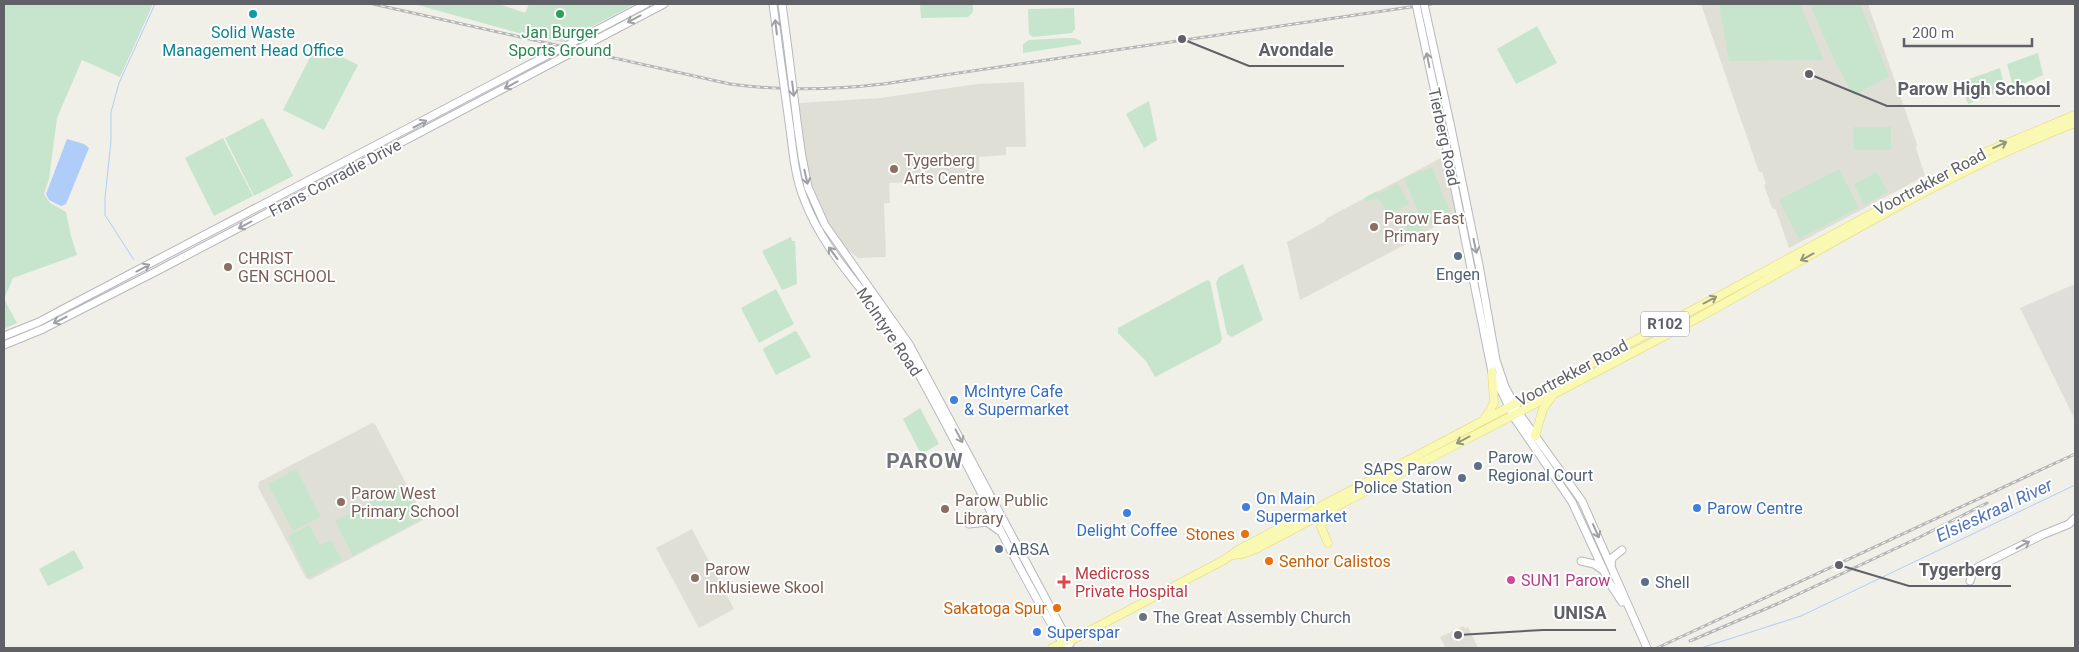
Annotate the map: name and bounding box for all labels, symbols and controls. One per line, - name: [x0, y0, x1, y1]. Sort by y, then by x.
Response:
- marker: Solid Waste Management Head Office: [247, 8, 259, 20]
- marker: Jan Burger Sports Ground: [554, 8, 566, 20]
- one-way arrow: [627, 14, 642, 24]
- scale bar: [1904, 15, 2032, 47]
- one-way arrow: [771, 19, 781, 35]
- place label: Solid Waste Management Head Office: [162, 23, 344, 60]
- place label: Jan Burger Sports Ground: [509, 23, 611, 60]
- text: 200 m: [1912, 24, 1954, 42]
- callout: Avondale: [1249, 33, 1344, 66]
- text: Avondale: [1258, 39, 1334, 60]
- one-way arrow: [1422, 53, 1432, 69]
- callout: Parow High School: [1887, 73, 2060, 106]
- text: Parow High School: [1897, 78, 2051, 99]
- one-way arrow: [503, 80, 518, 90]
- one-way arrow: [788, 80, 798, 96]
- street label: Tierberg Road: [1424, 86, 1464, 188]
- one-way arrow: [412, 118, 427, 128]
- street label: Frans Conradie Drive: [266, 135, 404, 221]
- one-way arrow: [1992, 140, 2007, 149]
- street label: Voortrekker Road: [1871, 145, 1989, 219]
- place label: Tygerberg Arts Centre: [904, 151, 984, 188]
- marker: Tygerberg Arts Centre: [888, 163, 900, 175]
- one-way arrow: [802, 168, 811, 184]
- place label: Parow East Primary: [1384, 209, 1464, 246]
- one-way arrow: [238, 221, 253, 230]
- marker: Parow East Primary: [1368, 221, 1380, 233]
- one-way arrow: [1471, 238, 1481, 254]
- one-way arrow: [828, 246, 838, 260]
- place label: CHRIST GEN SCHOOL: [238, 249, 336, 286]
- marker: Engen: [1452, 250, 1464, 262]
- one-way arrow: [1800, 253, 1815, 262]
- marker: CHRIST GEN SCHOOL: [222, 261, 234, 273]
- one-way arrow: [135, 263, 150, 272]
- place label: Engen: [1436, 265, 1480, 284]
- street label: McIntyre Road: [852, 284, 926, 380]
- one-way arrow: [1703, 295, 1718, 305]
- road number: R102: [1641, 312, 1689, 336]
- one-way arrow: [53, 316, 68, 325]
- street label: Voortrekker Road: [1513, 336, 1631, 410]
- place label: McIntyre Cafe & Supermarket: [964, 382, 1069, 419]
- marker: McIntyre Cafe & Supermarket: [948, 394, 960, 406]
- one-way arrow: [954, 428, 964, 443]
- one-way arrow: [1456, 436, 1471, 445]
- place label: Parow Regional Court: [1488, 448, 1593, 485]
- district label: PAROW: [886, 449, 964, 473]
- place label: SAPS Parow Police Station: [1354, 460, 1452, 497]
- marker: Parow Regional Court: [1472, 460, 1484, 472]
- marker: SAPS Parow Police Station: [1456, 472, 1468, 484]
- water label: Elsieskraal River: [1932, 473, 2057, 546]
- place label: Parow West Primary School: [351, 484, 459, 521]
- place label: On Main Supermarket: [1256, 489, 1347, 526]
- place label: Parow Public Library: [955, 491, 1048, 528]
- marker: Parow West Primary School: [335, 496, 347, 508]
- place label: Parow Centre: [1707, 499, 1803, 518]
- marker: On Main Supermarket: [1240, 501, 1252, 513]
- marker: Parow Centre: [1691, 502, 1703, 514]
- marker: Parow Public Library: [939, 503, 951, 515]
- marker: Delight Coffee: [1121, 507, 1133, 519]
- place label: Delight Coffee: [1076, 521, 1178, 540]
- one-way arrow: [1591, 523, 1601, 538]
- place label: Stones: [1186, 525, 1235, 544]
- marker: Stones: [1239, 528, 1251, 540]
- one-way arrow: [2015, 539, 2029, 549]
- place label: ABSA: [1009, 540, 1050, 559]
- marker: ABSA: [993, 543, 1005, 555]
- place label: Senhor Calistos: [1279, 552, 1391, 571]
- callout: Tygerberg: [1909, 553, 2011, 586]
- marker: Senhor Calistos: [1263, 555, 1275, 567]
- text: Tygerberg: [1919, 559, 2001, 580]
- place label: Parow Inklusiewe Skool: [705, 560, 824, 597]
- place label: Medicross Private Hospital: [1075, 564, 1188, 601]
- place label: SUN1 Parow: [1521, 571, 1610, 590]
- marker: Parow Inklusiewe Skool: [689, 572, 701, 584]
- place label: Shell: [1655, 573, 1690, 592]
- marker: SUN1 Parow: [1505, 574, 1517, 586]
- marker: Medicross Private Hospital: [1057, 575, 1071, 589]
- marker: Shell: [1639, 576, 1651, 588]
- callout: UNISA: [1543, 597, 1616, 630]
- place label: Sakatoga Spur: [943, 599, 1048, 618]
- marker: Sakatoga Spur: [1051, 602, 1063, 614]
- text: UNISA: [1553, 602, 1607, 623]
- place label: The Great Assembly Church: [1153, 608, 1351, 627]
- marker: The Great Assembly Church: [1137, 611, 1149, 623]
- place label: Superspar: [1047, 623, 1120, 642]
- marker: Superspar: [1031, 626, 1043, 638]

